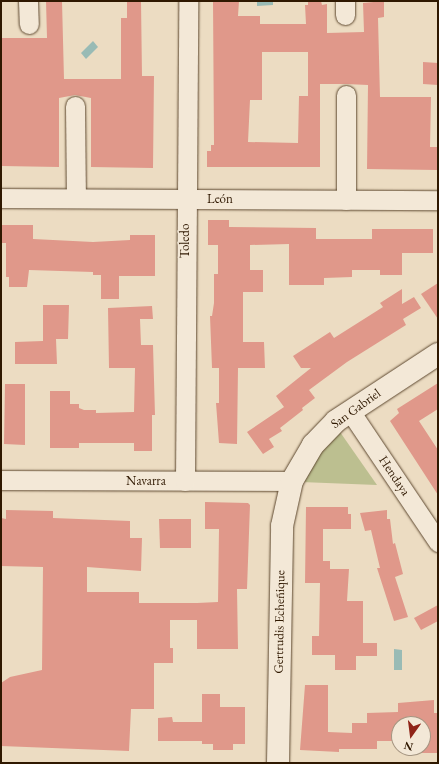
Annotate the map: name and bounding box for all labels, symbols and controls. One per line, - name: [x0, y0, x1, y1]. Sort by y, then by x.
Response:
- street label: León: [207, 191, 233, 207]
- street label: Toledo: [177, 224, 193, 258]
- street label: San Gabriel: [328, 386, 384, 432]
- street label: Hendaya: [375, 453, 413, 499]
- street label: Navarra: [126, 473, 166, 489]
- street label: Gertrudis Echeñique: [271, 570, 289, 674]
- north arrow: [391, 716, 431, 756]
- text: N: [402, 739, 414, 755]

